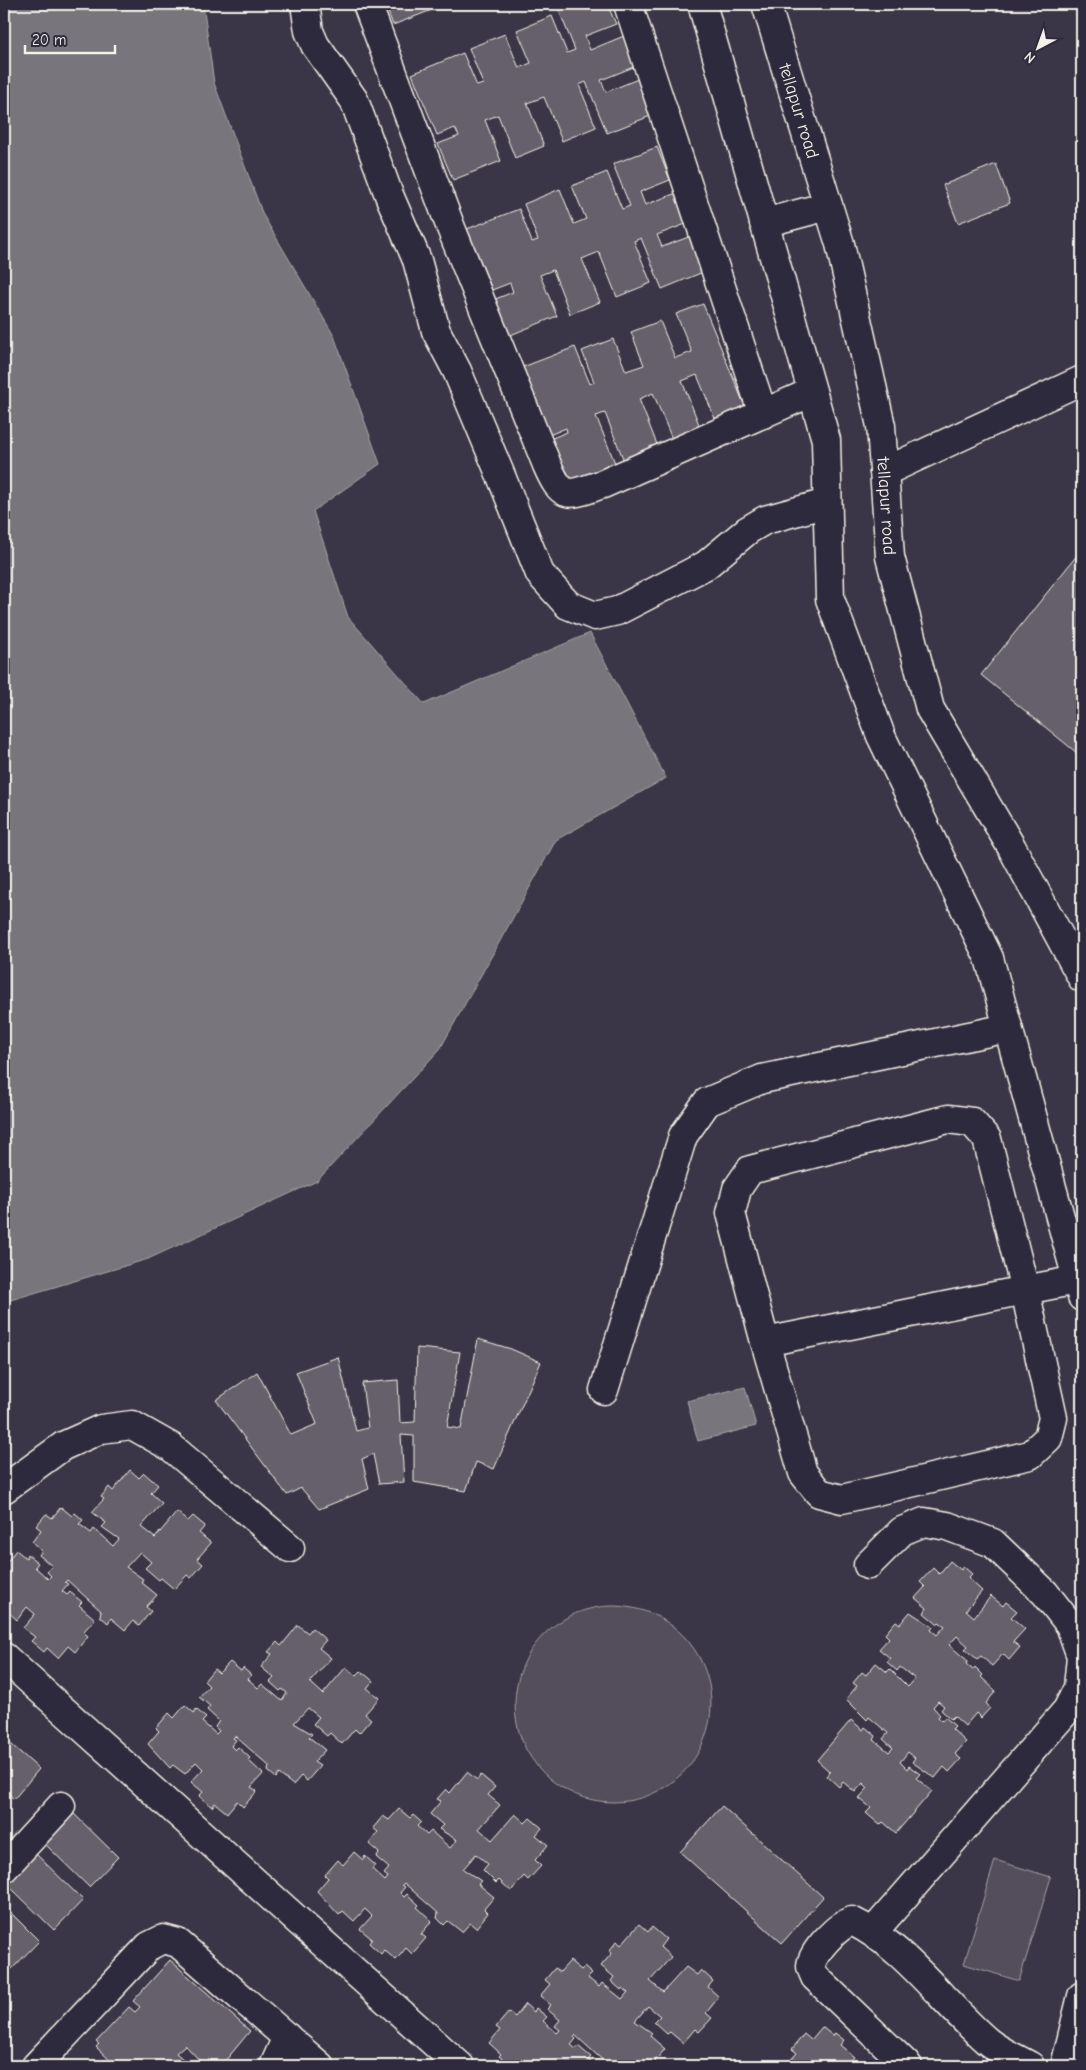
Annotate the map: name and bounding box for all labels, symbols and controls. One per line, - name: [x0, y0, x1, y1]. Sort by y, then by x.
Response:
- scale bar: [25, 22, 115, 54]
- north arrow: [1014, 22, 1064, 72]
- text: 20 m: [32, 31, 66, 49]
- text: N: [1021, 48, 1039, 67]
- street label: tellapur road: [774, 60, 823, 161]
- street label: tellapur road: [872, 456, 900, 556]

